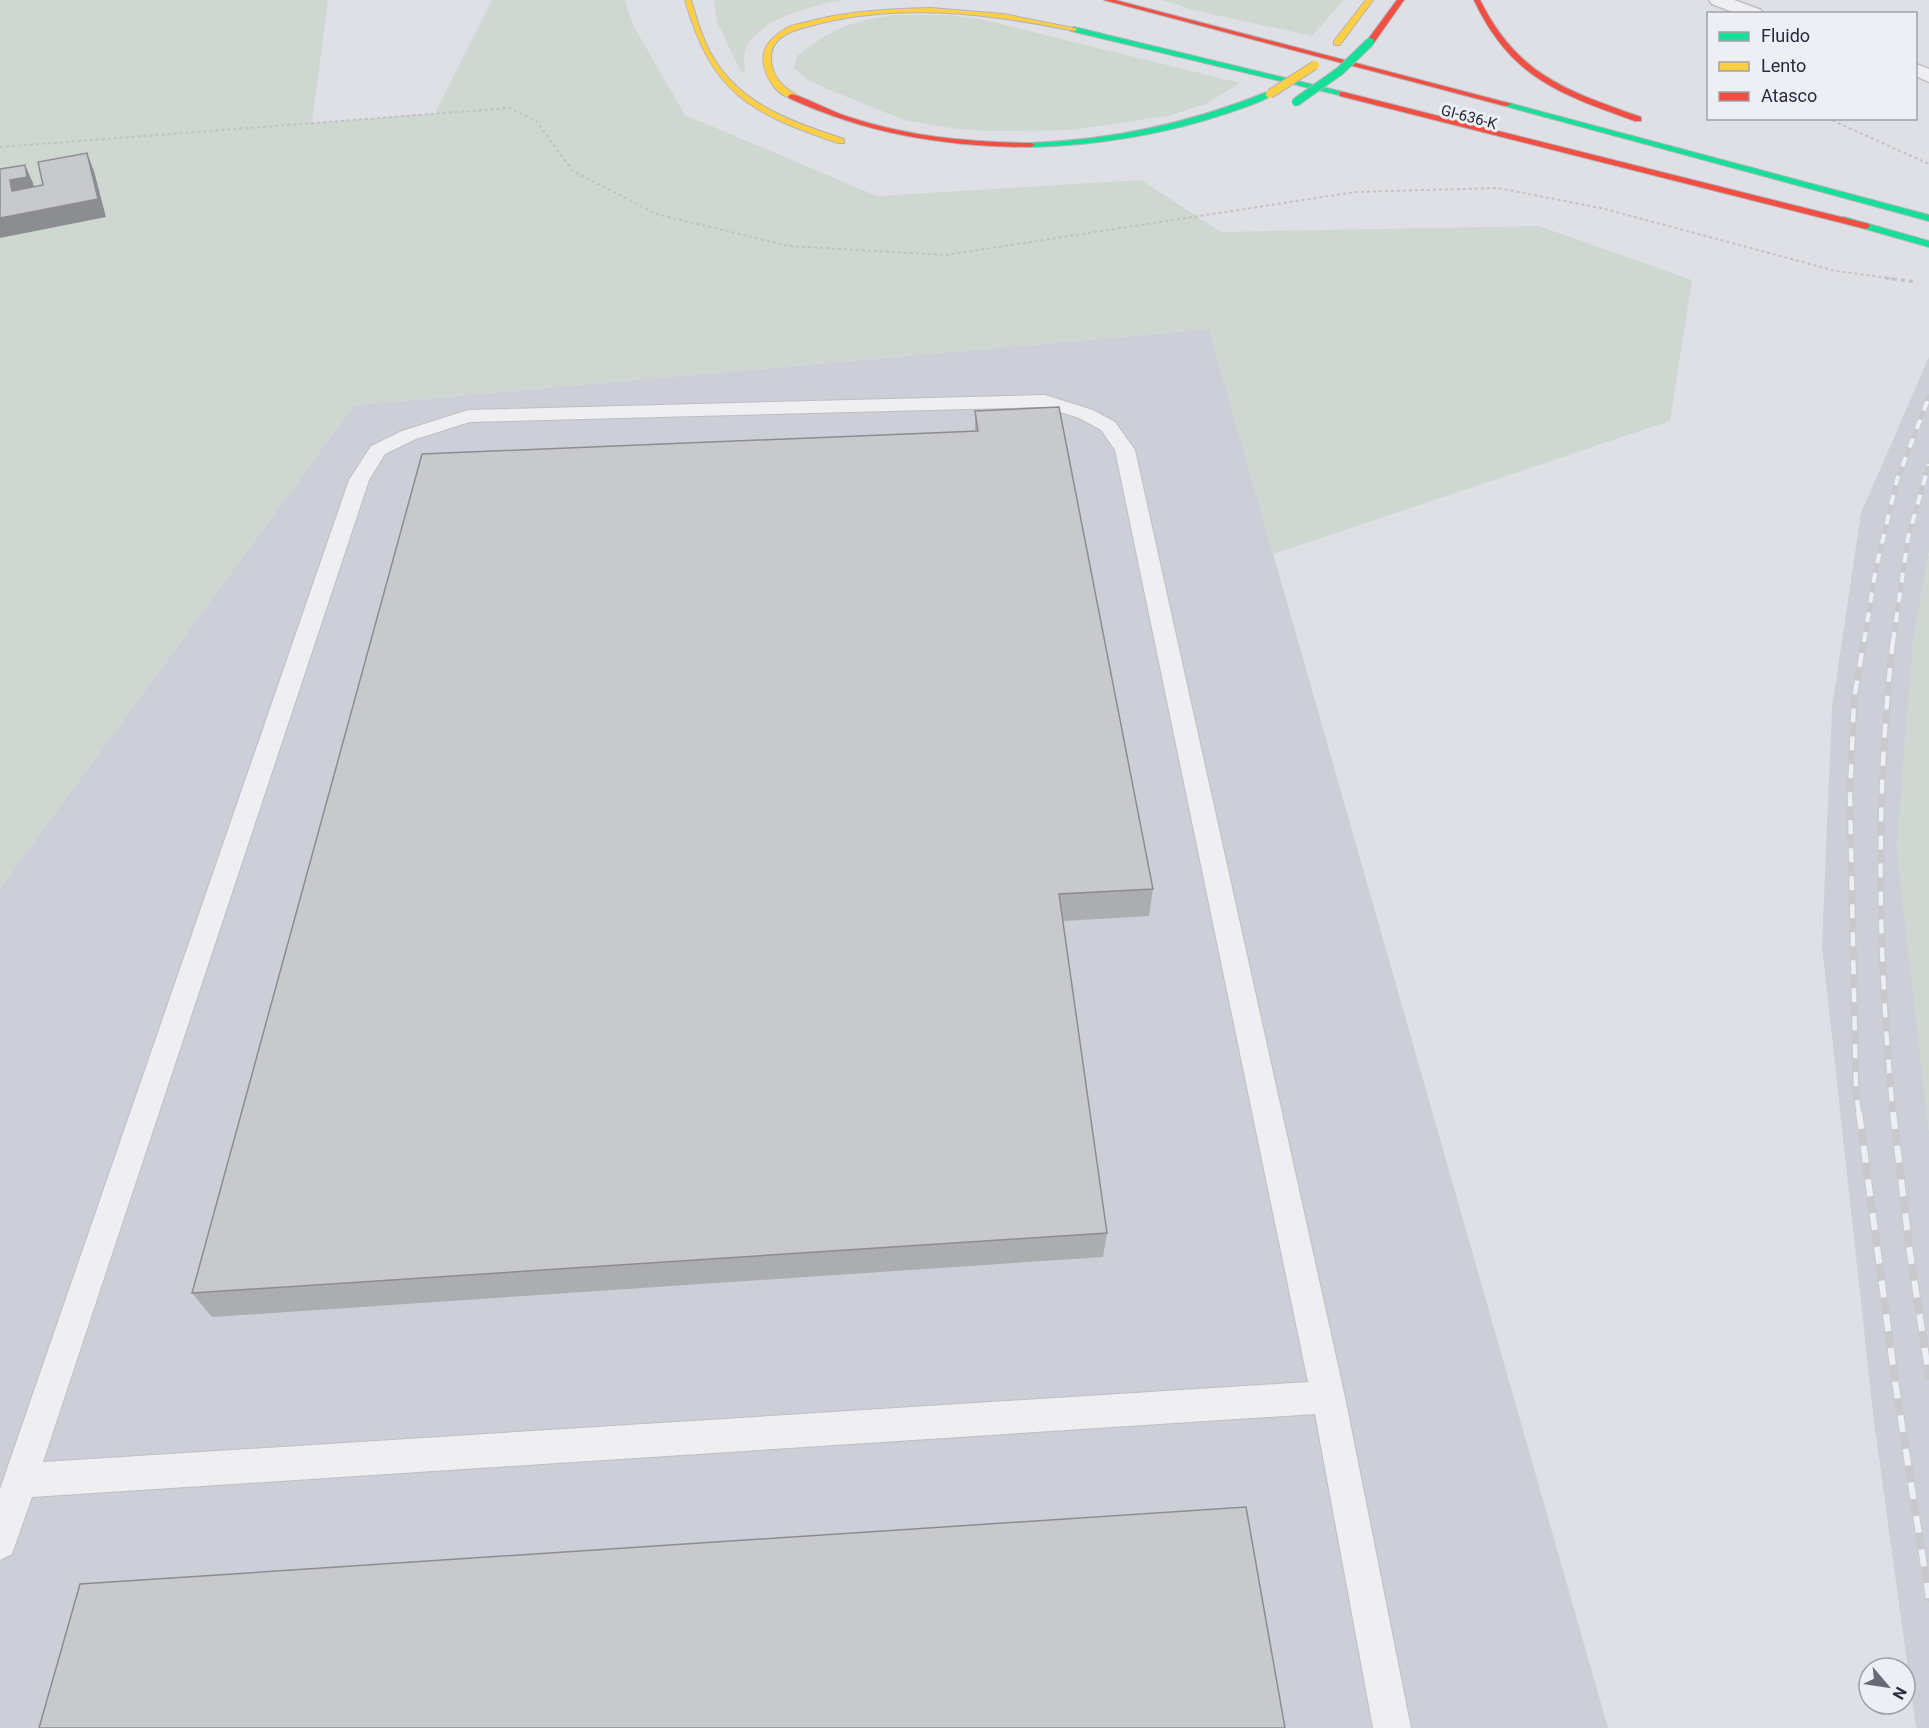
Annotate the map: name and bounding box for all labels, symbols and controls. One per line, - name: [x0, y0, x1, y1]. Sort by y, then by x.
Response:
- legend: [1707, 12, 1917, 120]
- text: Fluido: [1761, 25, 1810, 46]
- text: Lento: [1761, 55, 1806, 76]
- text: Atasco: [1761, 85, 1817, 106]
- street label: GI-636-K: [1439, 101, 1500, 133]
- north arrow: [1857, 1656, 1917, 1716]
- text: N: [1889, 1683, 1911, 1703]

